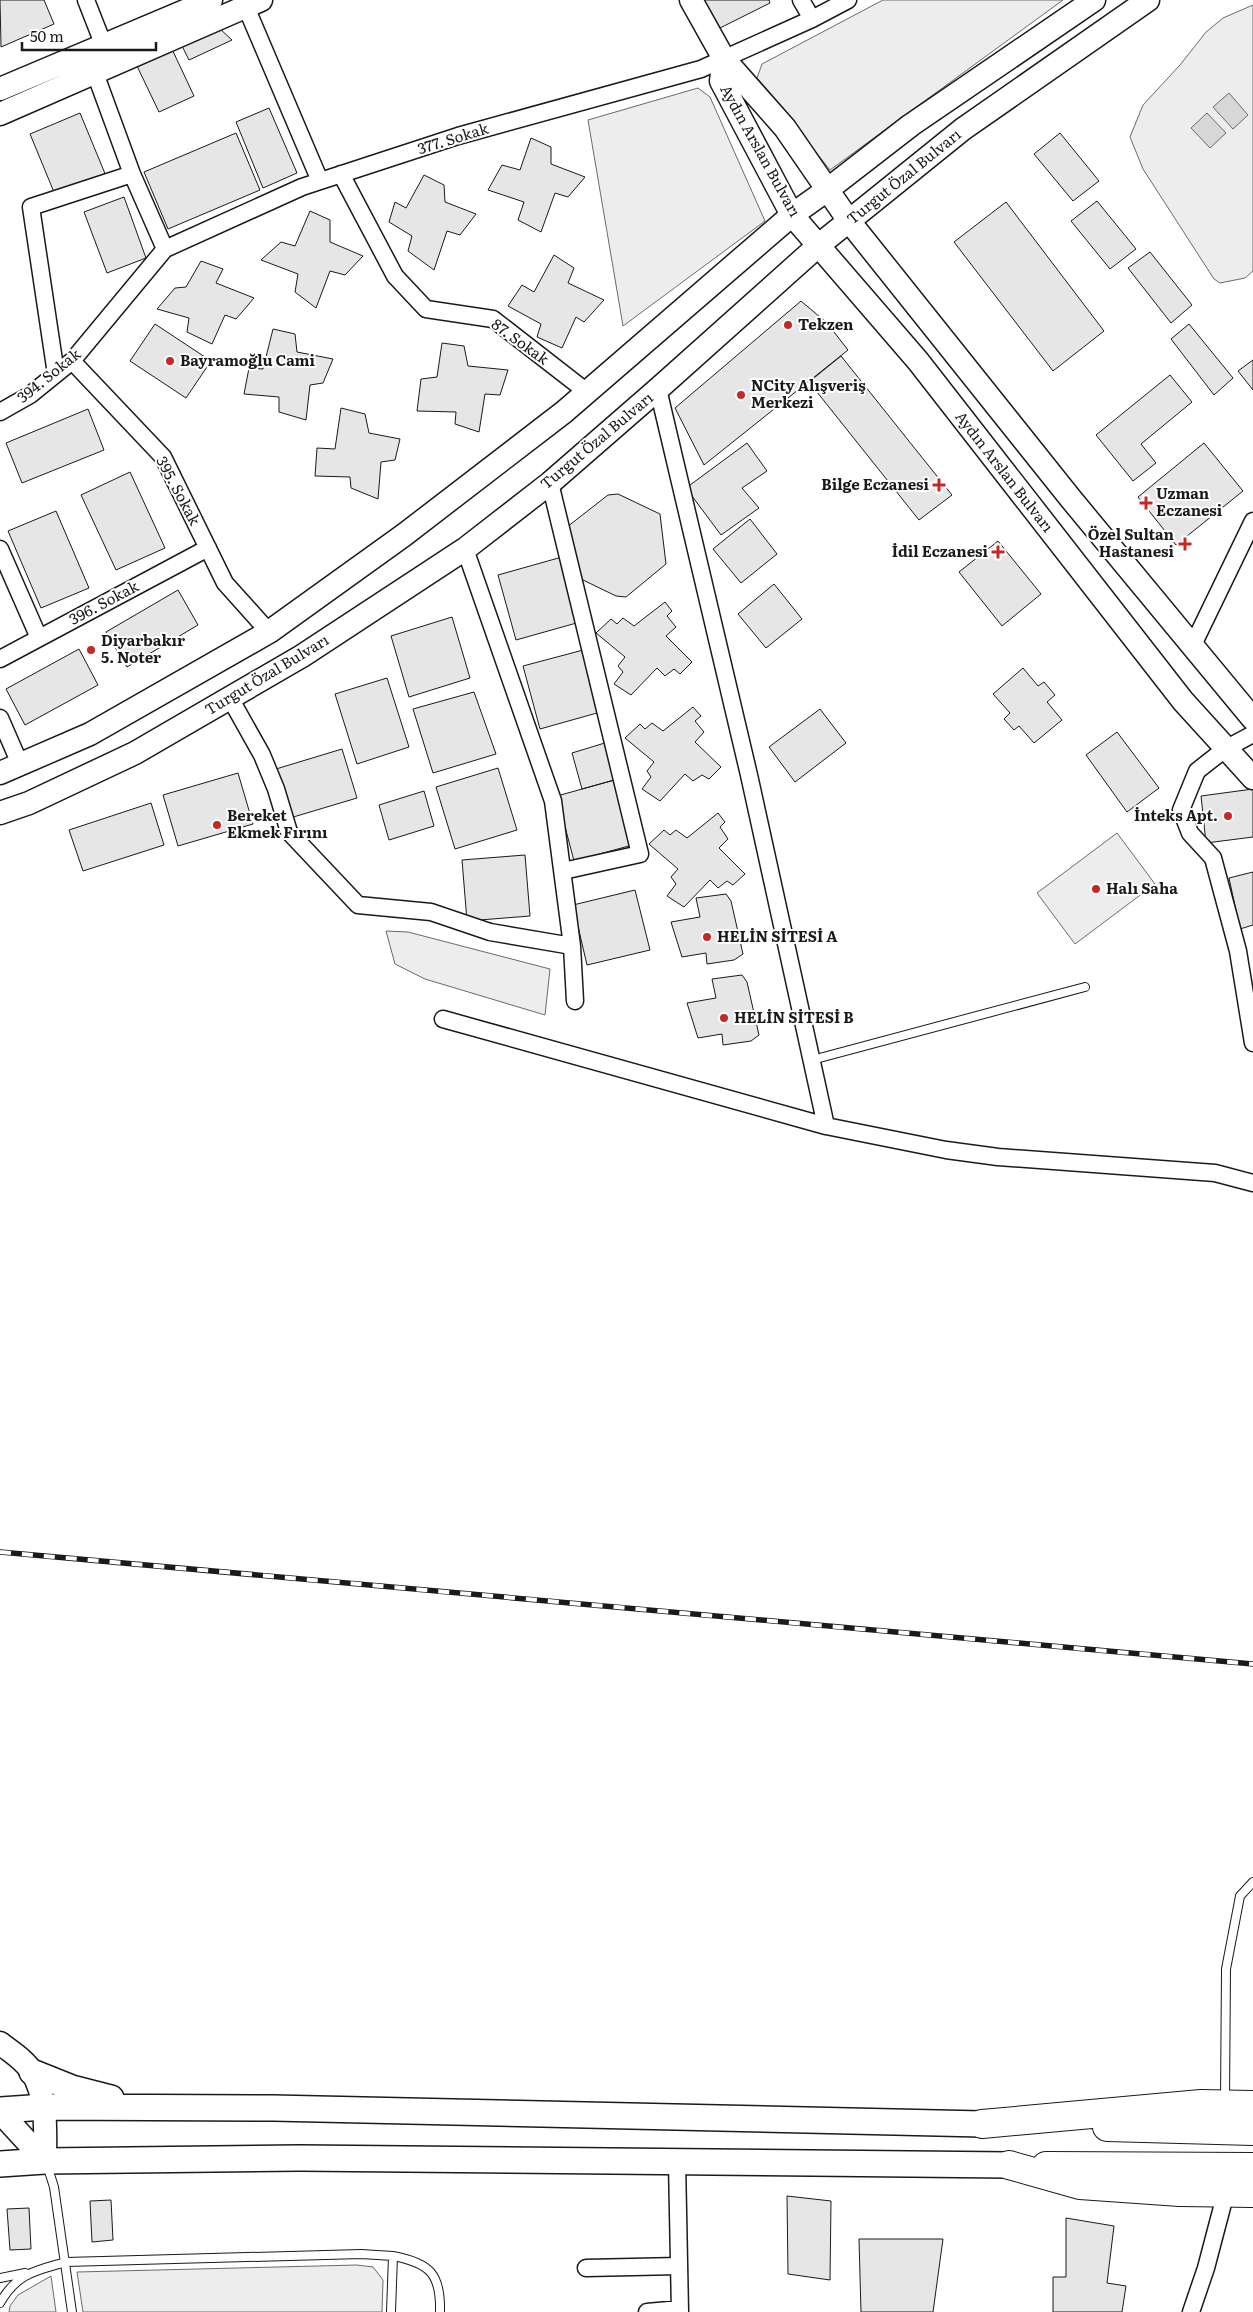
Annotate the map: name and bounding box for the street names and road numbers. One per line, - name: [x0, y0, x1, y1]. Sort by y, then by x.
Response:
- street label: Aydın Arslan Bulvarı: [715, 80, 807, 221]
- street label: 377. Sokak: [414, 116, 492, 159]
- street label: Turgut Özal Bulvarı: [841, 122, 965, 229]
- street label: 87. Sokak: [487, 312, 555, 370]
- street label: 394. Sokak: [11, 341, 86, 408]
- street label: Turgut Özal Bulvarı: [535, 386, 658, 494]
- street label: Aydın Arslan Bulvarı: [951, 406, 1060, 537]
- street label: 395. Sokak: [151, 452, 208, 530]
- street label: 396. Sokak: [64, 573, 143, 630]
- street label: Turgut Özal Bulvarı: [200, 627, 333, 720]

